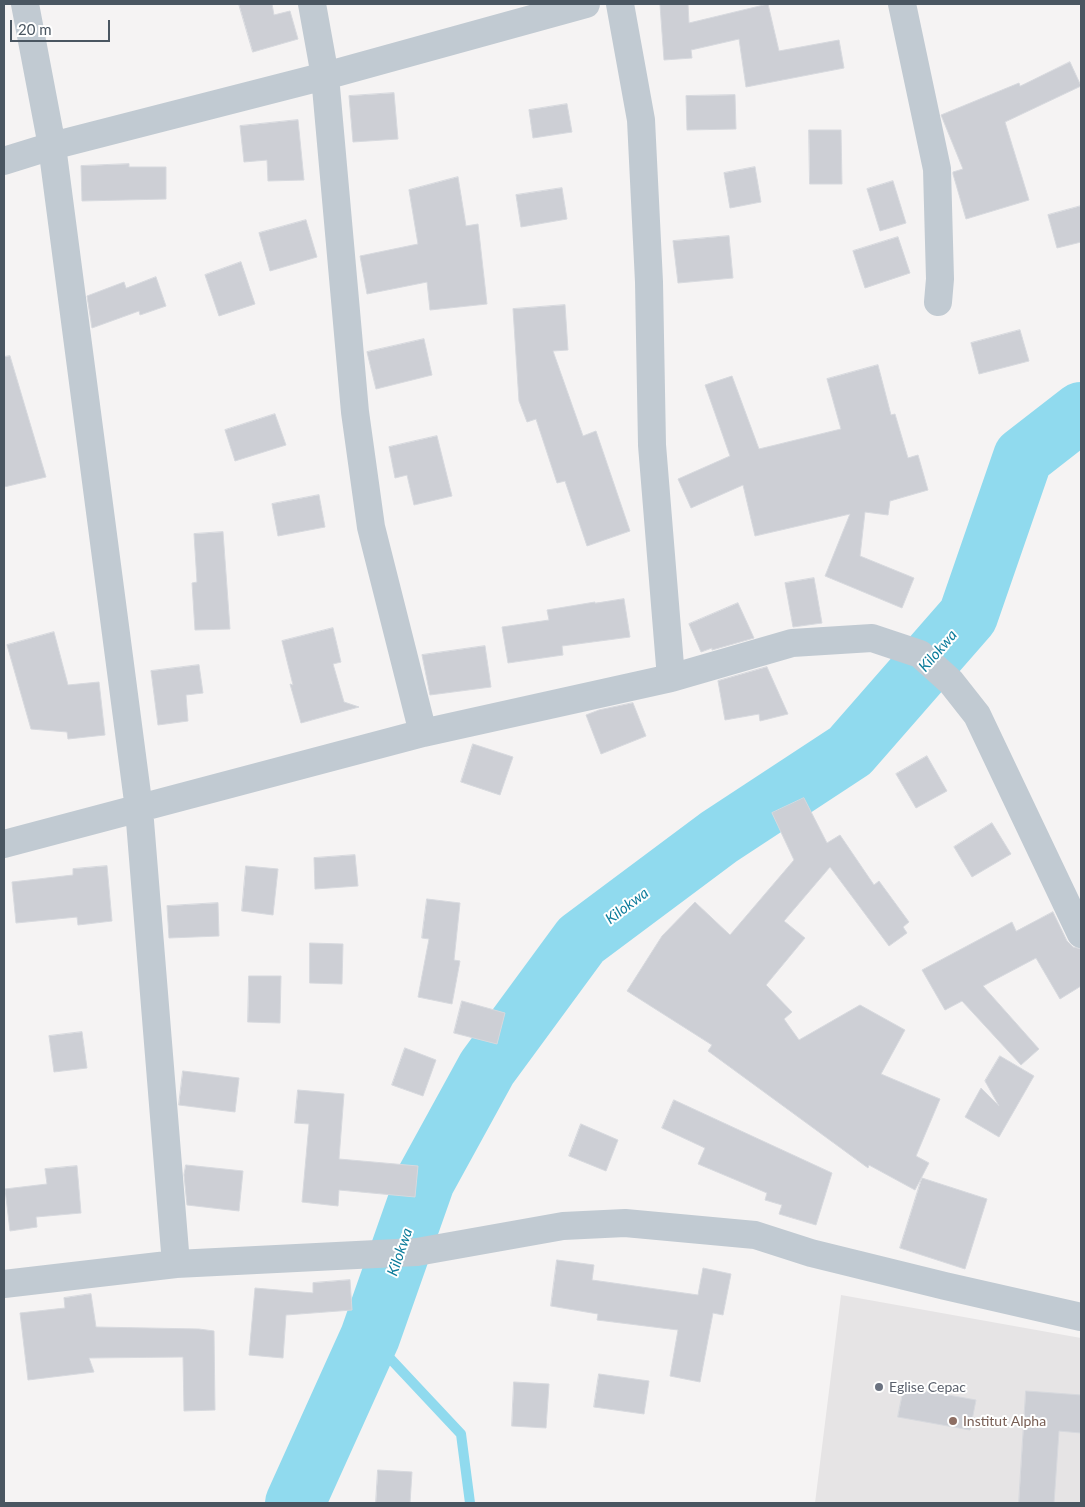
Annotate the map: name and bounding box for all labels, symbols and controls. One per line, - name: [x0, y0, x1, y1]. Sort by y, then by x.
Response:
- scale bar: [12, 10, 112, 42]
- text: 20 m: [18, 20, 52, 38]
- water label: Kilokwa: [915, 626, 961, 676]
- water label: Kilokwa: [602, 884, 652, 928]
- water label: Kilokwa: [383, 1226, 417, 1278]
- place label: Eglise Cepac: [889, 1379, 966, 1395]
- marker: Eglise Cepac: [873, 1381, 885, 1393]
- place label: Institut Alpha: [963, 1413, 1046, 1429]
- marker: Institut Alpha: [947, 1415, 959, 1427]

